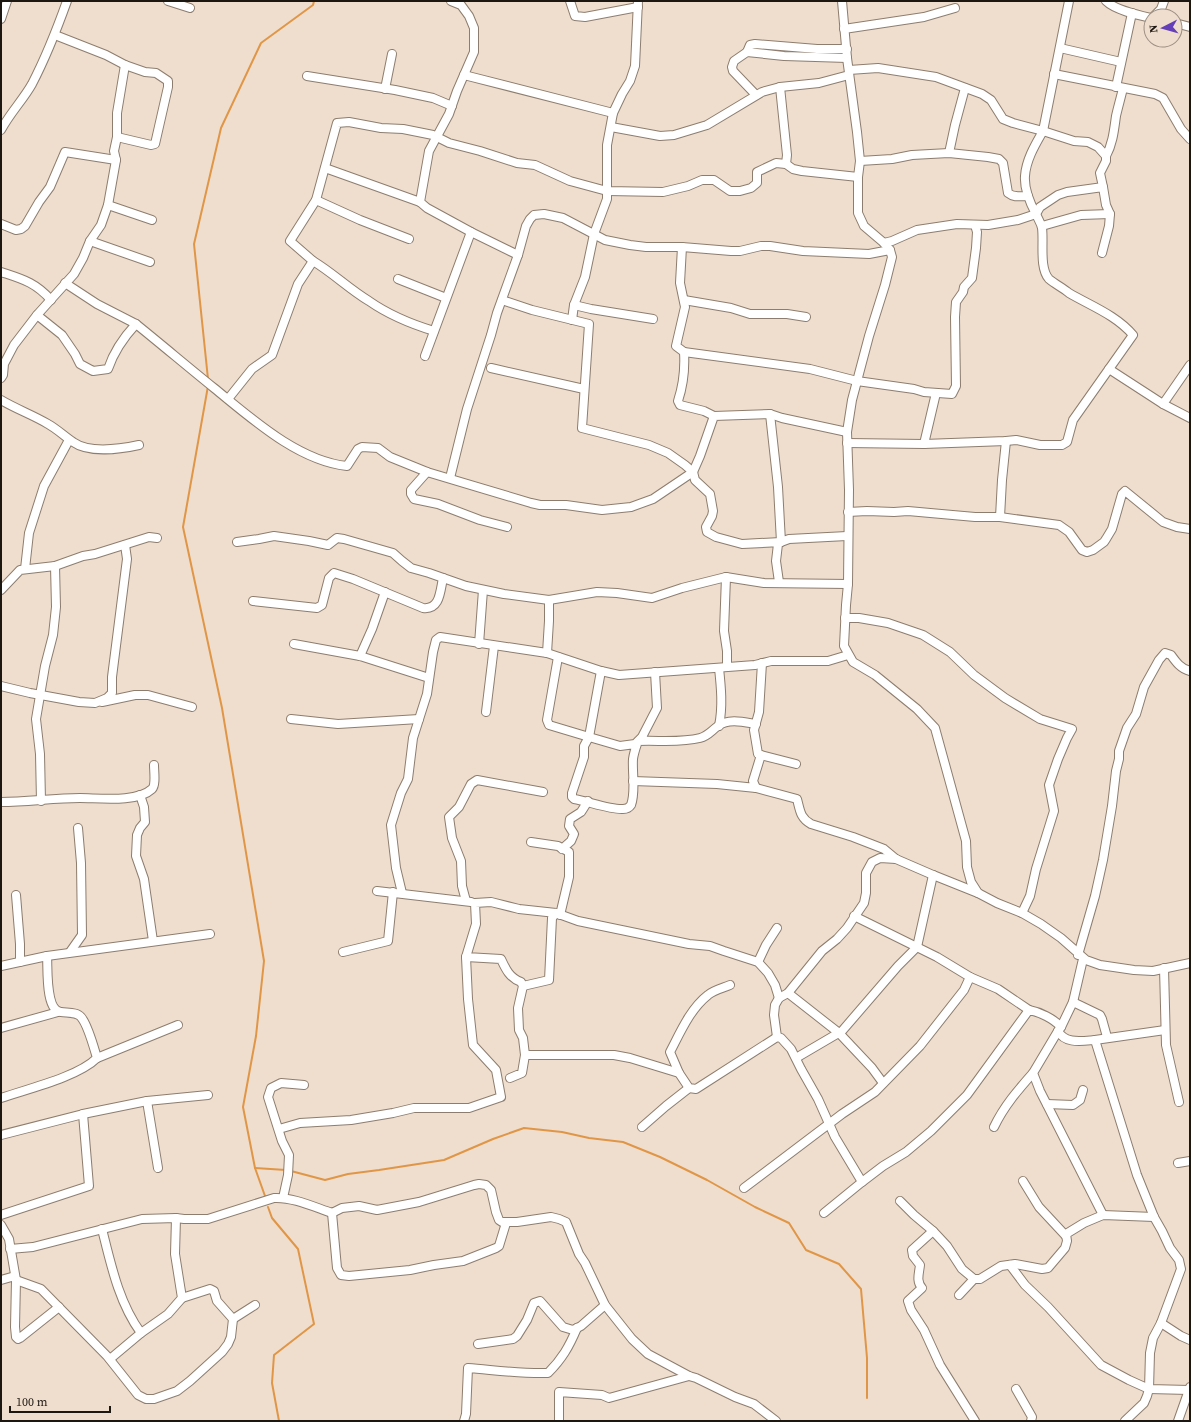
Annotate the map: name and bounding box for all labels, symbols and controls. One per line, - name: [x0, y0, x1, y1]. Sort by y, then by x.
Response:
- north arrow: [1143, 8, 1183, 48]
- text: N: [1146, 24, 1161, 34]
- scale bar: [10, 1388, 110, 1414]
- text: 100 m: [16, 1394, 48, 1410]

